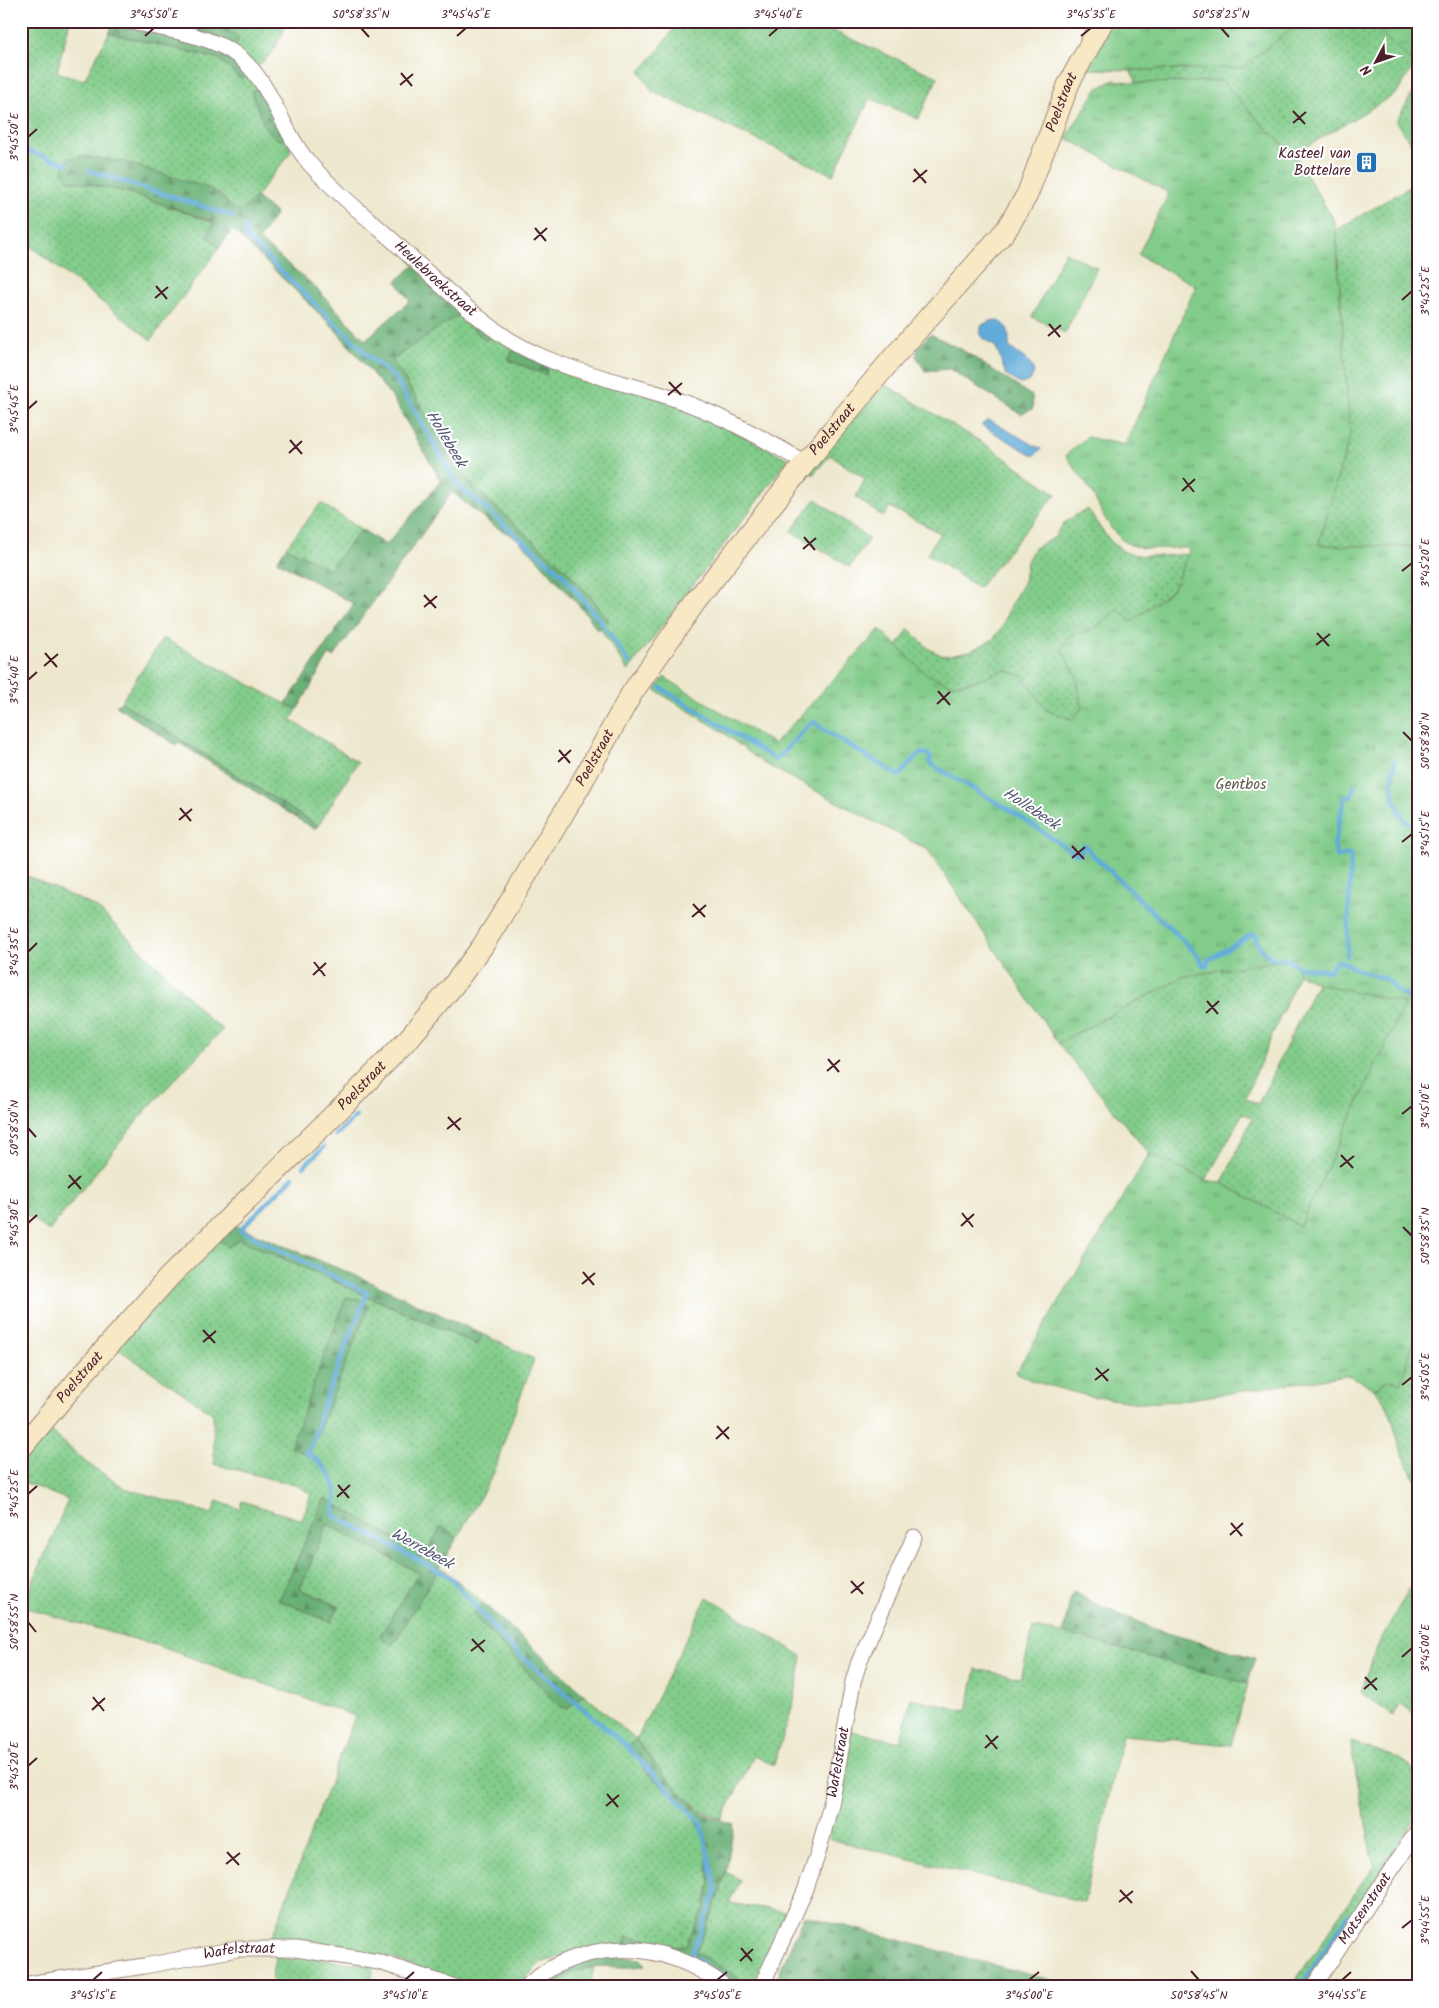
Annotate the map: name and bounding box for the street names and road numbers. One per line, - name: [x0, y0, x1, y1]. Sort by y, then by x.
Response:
- street label: Poelstraat: [1040, 68, 1085, 136]
- street label: Heulebroekstraat: [388, 235, 482, 323]
- street label: Poelstraat: [804, 398, 862, 461]
- street label: Poelstraat: [570, 725, 621, 791]
- street label: Poelstraat: [332, 1055, 393, 1117]
- street label: Poelstraat: [51, 1346, 110, 1409]
- street label: Wafelstraat: [821, 1724, 857, 1800]
- street label: Motsenstraat: [1332, 1868, 1398, 1950]
- street label: Wafelstraat: [201, 1937, 275, 1967]

